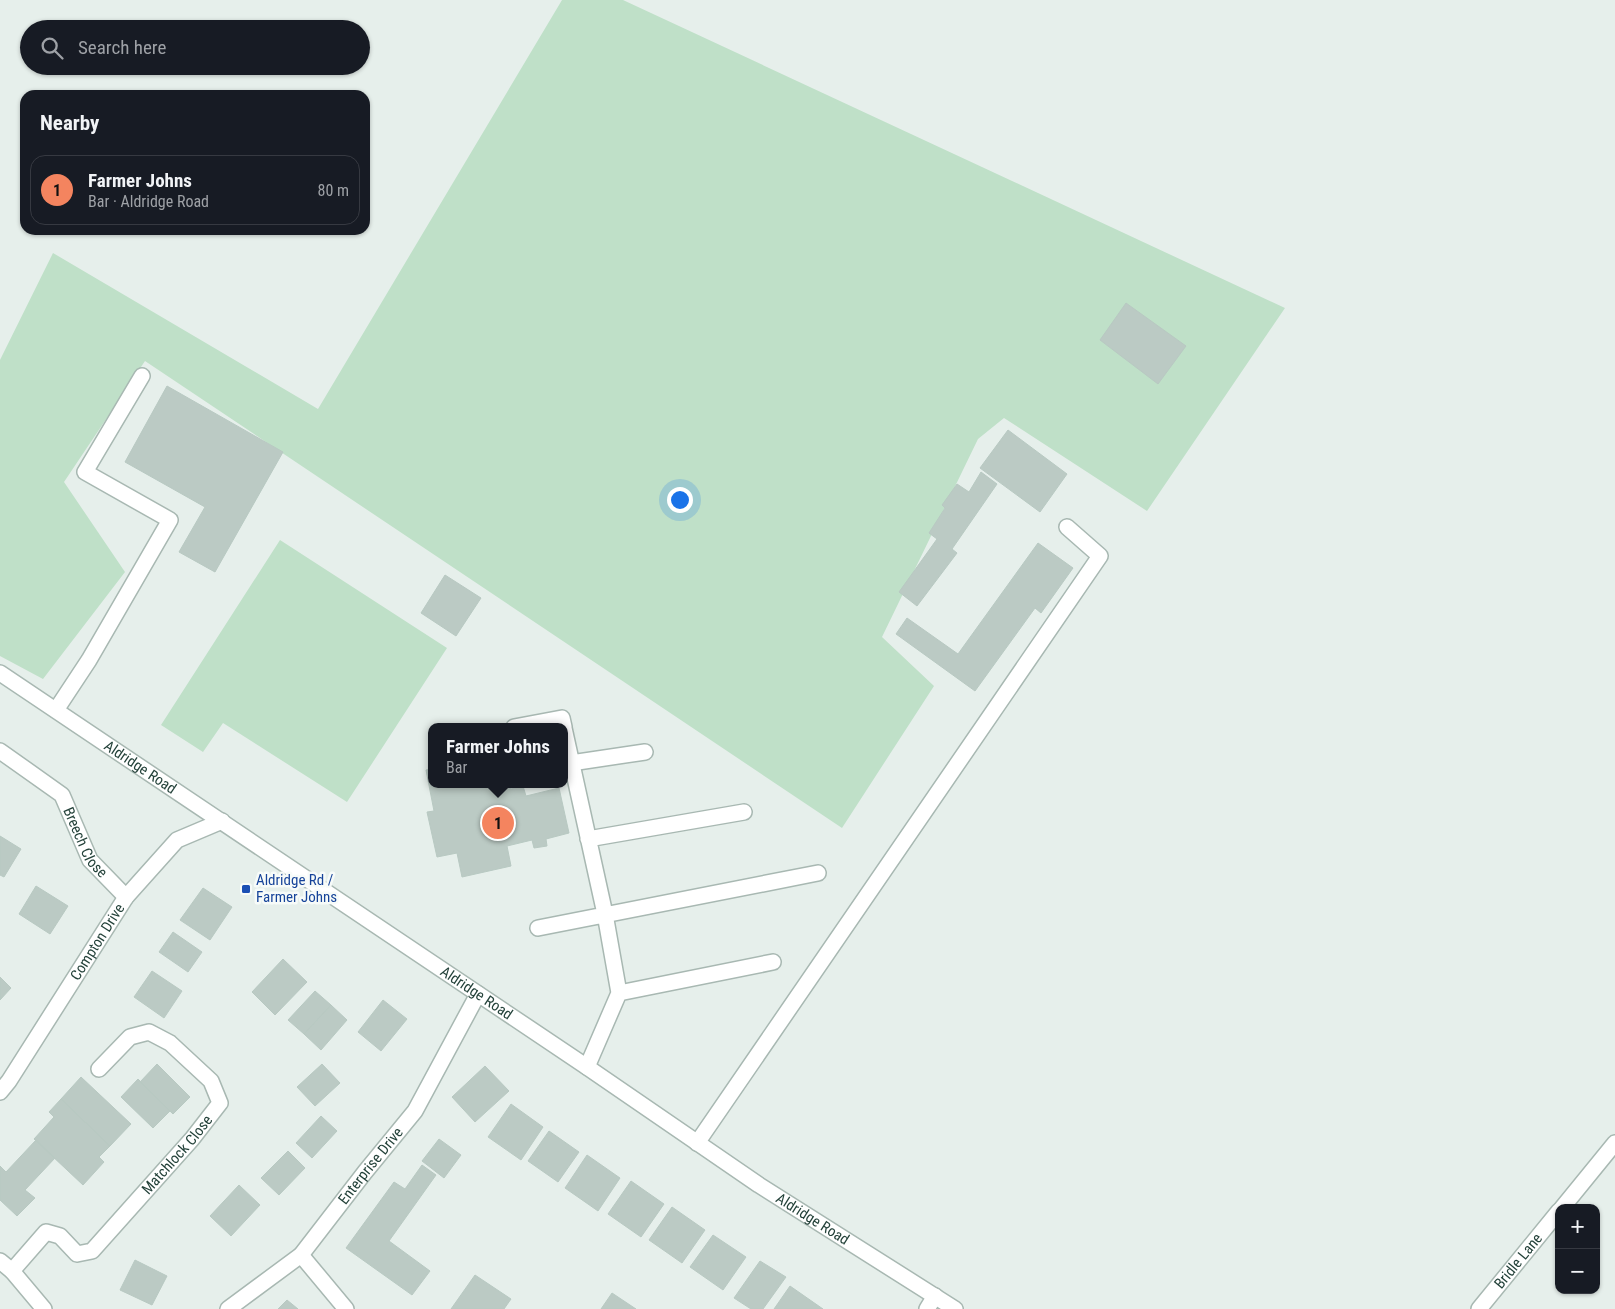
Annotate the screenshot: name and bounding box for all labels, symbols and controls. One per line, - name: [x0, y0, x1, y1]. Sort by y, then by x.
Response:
- search box: [20, 20, 370, 75]
- icon: search: [38, 34, 66, 62]
- text: Search here: [78, 36, 166, 59]
- text: Nearby: [40, 111, 99, 135]
- text: Farmer Johns: [88, 169, 192, 192]
- text: 1: [53, 181, 61, 200]
- text: 80 m: [317, 181, 349, 200]
- text: Bar · Aldridge Road: [88, 192, 209, 211]
- your location: [667, 487, 693, 513]
- popup: [428, 723, 568, 788]
- text: Farmer Johns: [446, 735, 550, 758]
- street label: Aldridge Road: [101, 737, 180, 798]
- text: Bar: [446, 758, 467, 777]
- street label: Breech Close: [59, 804, 111, 881]
- pin: 1: [482, 804, 514, 842]
- place label: Aldridge Rd / Farmer Johns: [256, 871, 337, 906]
- marker: Aldridge Rd / Farmer Johns: [240, 883, 252, 895]
- street label: Compton Drive: [66, 900, 128, 984]
- street label: Aldridge Road: [437, 962, 516, 1024]
- street label: Matchlock Close: [138, 1111, 216, 1198]
- street label: Enterprise Drive: [334, 1124, 407, 1208]
- street label: Aldridge Road: [773, 1189, 853, 1249]
- map controls: [1555, 1204, 1600, 1294]
- button: +: [1555, 1204, 1600, 1249]
- street label: Bridle Lane: [1490, 1230, 1546, 1292]
- button: −: [1555, 1249, 1600, 1294]

